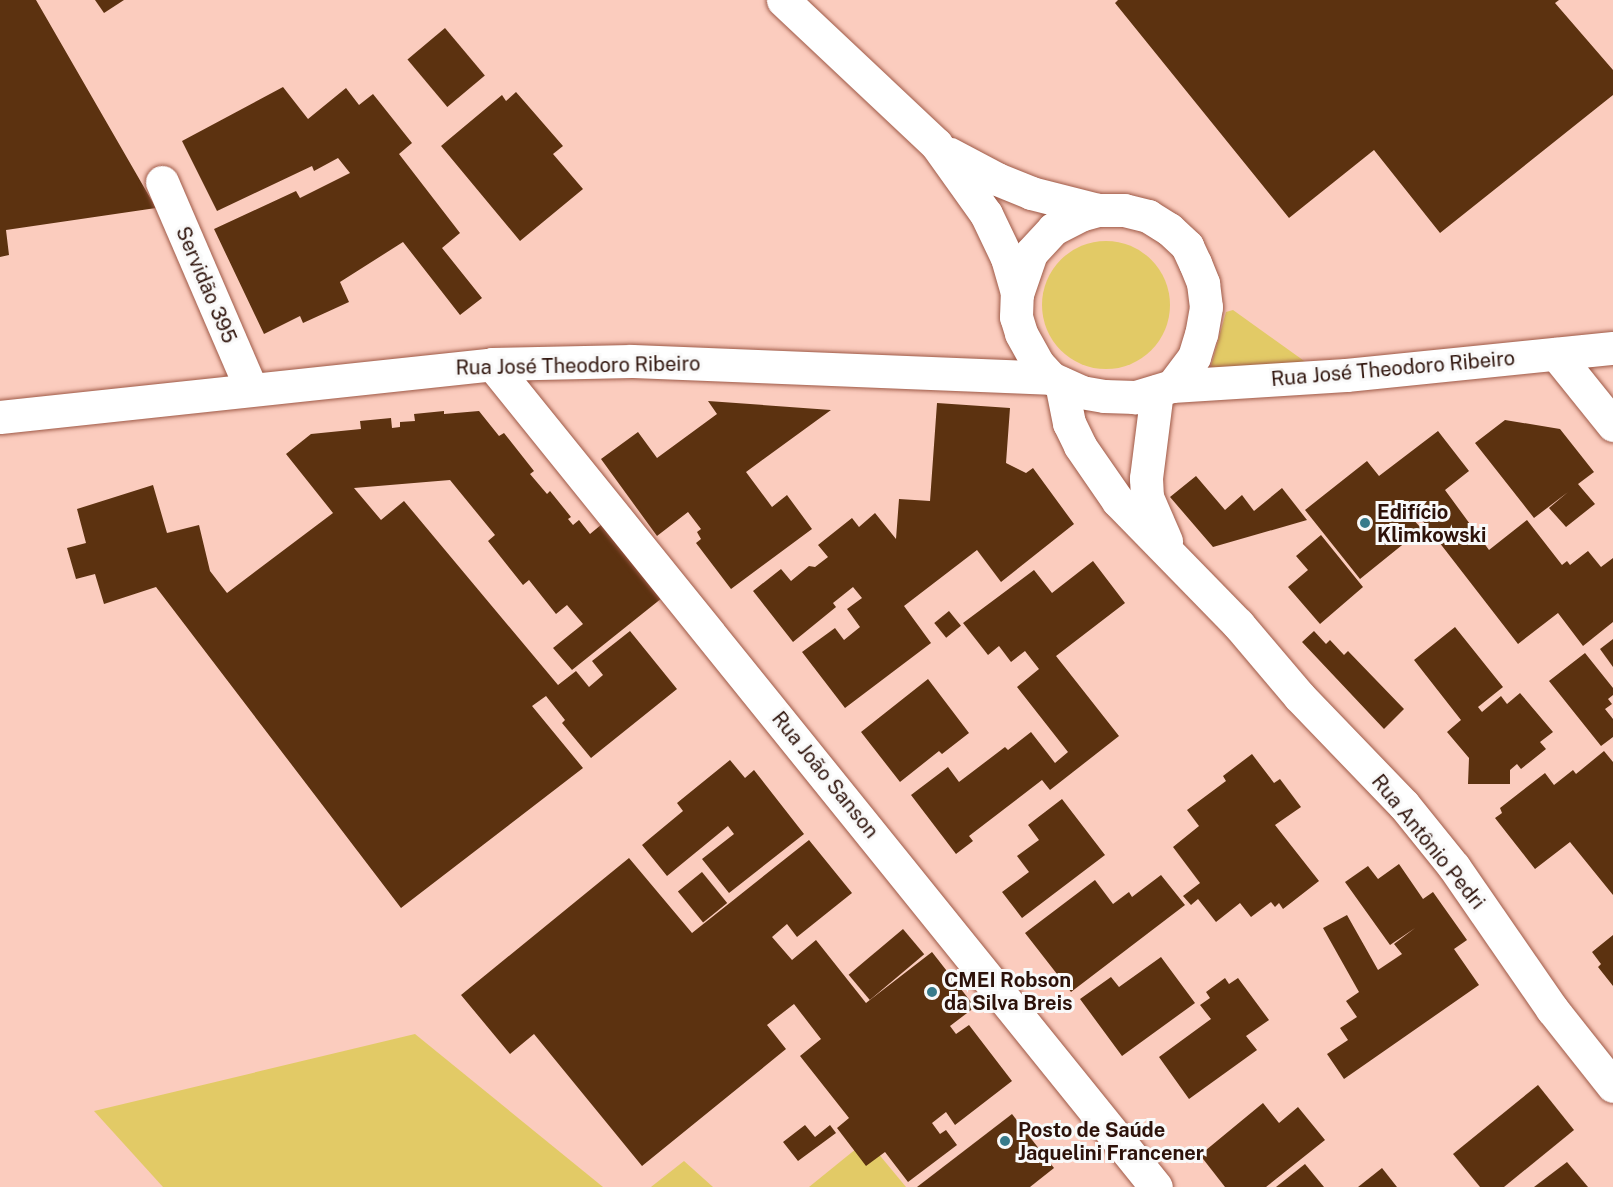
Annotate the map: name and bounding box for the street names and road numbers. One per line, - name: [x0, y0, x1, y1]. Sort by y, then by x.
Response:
- street label: Servidão 395: [171, 223, 241, 347]
- street label: Rua José Theodoro Ribeiro: [1270, 346, 1516, 392]
- street label: Rua José Theodoro Ribeiro: [455, 352, 701, 380]
- street label: Rua João Sanson: [767, 707, 883, 843]
- street label: Rua Antônio Pedri: [1366, 770, 1490, 914]

